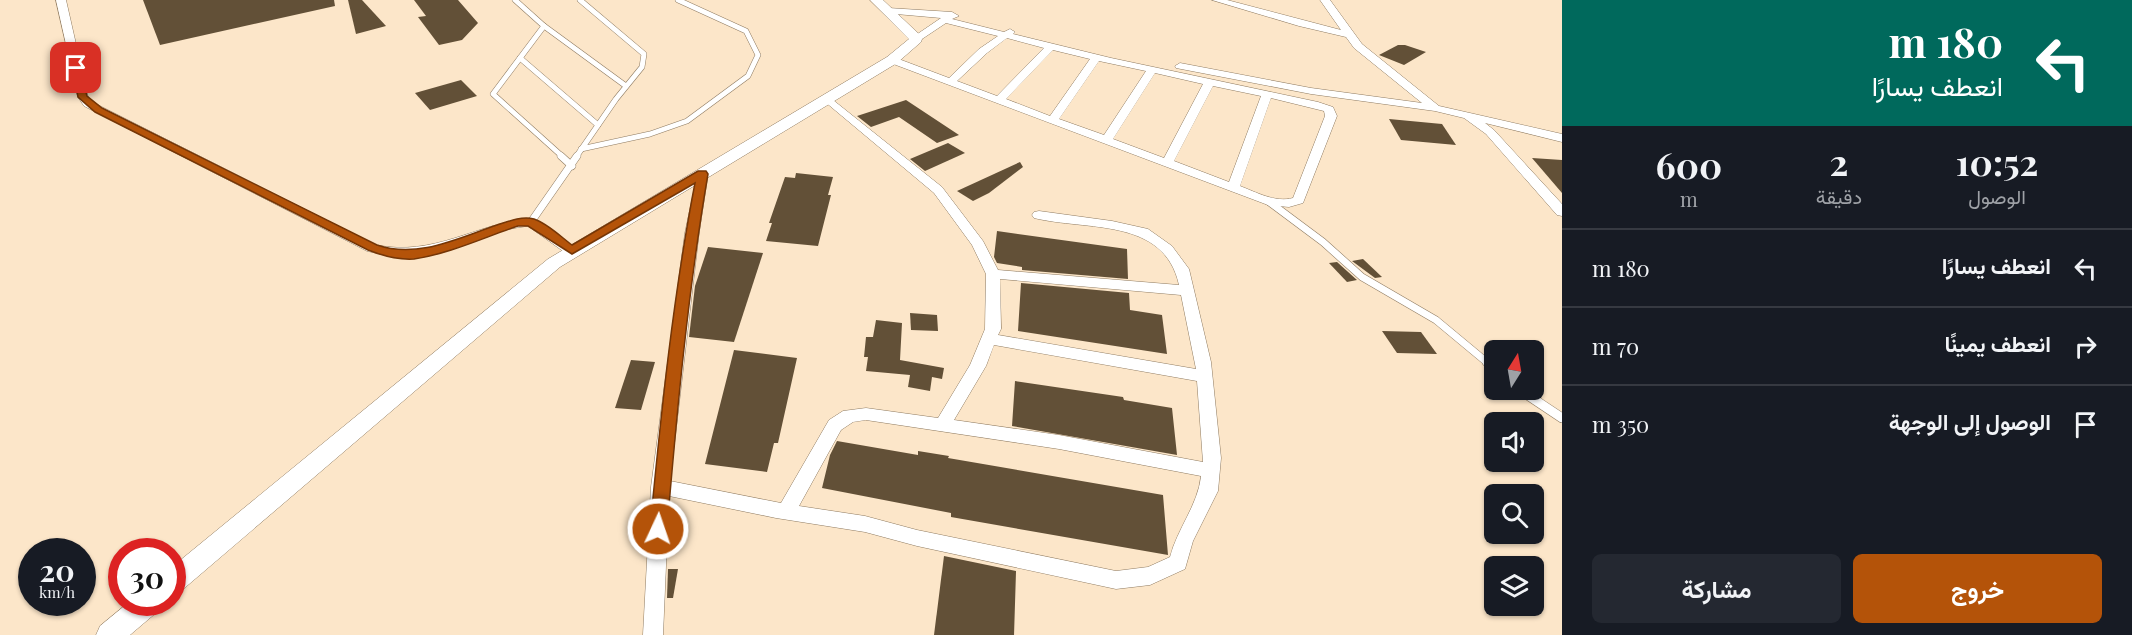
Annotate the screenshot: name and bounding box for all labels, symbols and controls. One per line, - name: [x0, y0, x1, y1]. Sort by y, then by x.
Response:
- text: 180 m: [1888, 13, 2003, 69]
- icon: left: [2024, 24, 2102, 102]
- pin: [50, 42, 101, 93]
- icon: arrive: [59, 51, 92, 84]
- text: انعطف يسارًا: [1872, 67, 2003, 103]
- text: 2: [1830, 137, 1848, 185]
- text: 10:52: [1956, 137, 2038, 185]
- text: 600: [1656, 140, 1722, 188]
- text: دقيقة: [1816, 182, 1862, 209]
- text: الوصول: [1968, 182, 2026, 209]
- text: m: [1680, 185, 1698, 212]
- text: انعطف يسارًا: [1942, 250, 2051, 280]
- icon: left: [2069, 252, 2102, 285]
- text: 180 m: [1592, 253, 1650, 283]
- text: انعطف يمينًا: [1944, 328, 2051, 358]
- icon: right: [2069, 330, 2102, 363]
- text: 70 m: [1592, 331, 1639, 361]
- north arrow: [1484, 340, 1544, 400]
- map controls: [1484, 340, 1544, 616]
- text: الوصول إلى الوجهة: [1889, 406, 2051, 436]
- icon: arrive: [2069, 408, 2102, 441]
- text: 350 m: [1592, 409, 1649, 439]
- button: sound: [1484, 412, 1544, 472]
- button: search: [1484, 484, 1544, 544]
- position arrow: [626, 497, 690, 561]
- speed limit sign: 30: [108, 538, 186, 616]
- text: 20: [39, 550, 75, 590]
- button: مشاركة: [1592, 554, 1841, 623]
- button: خروج: [1853, 554, 2102, 623]
- button: layers: [1484, 556, 1544, 616]
- text: km/h: [39, 582, 75, 602]

